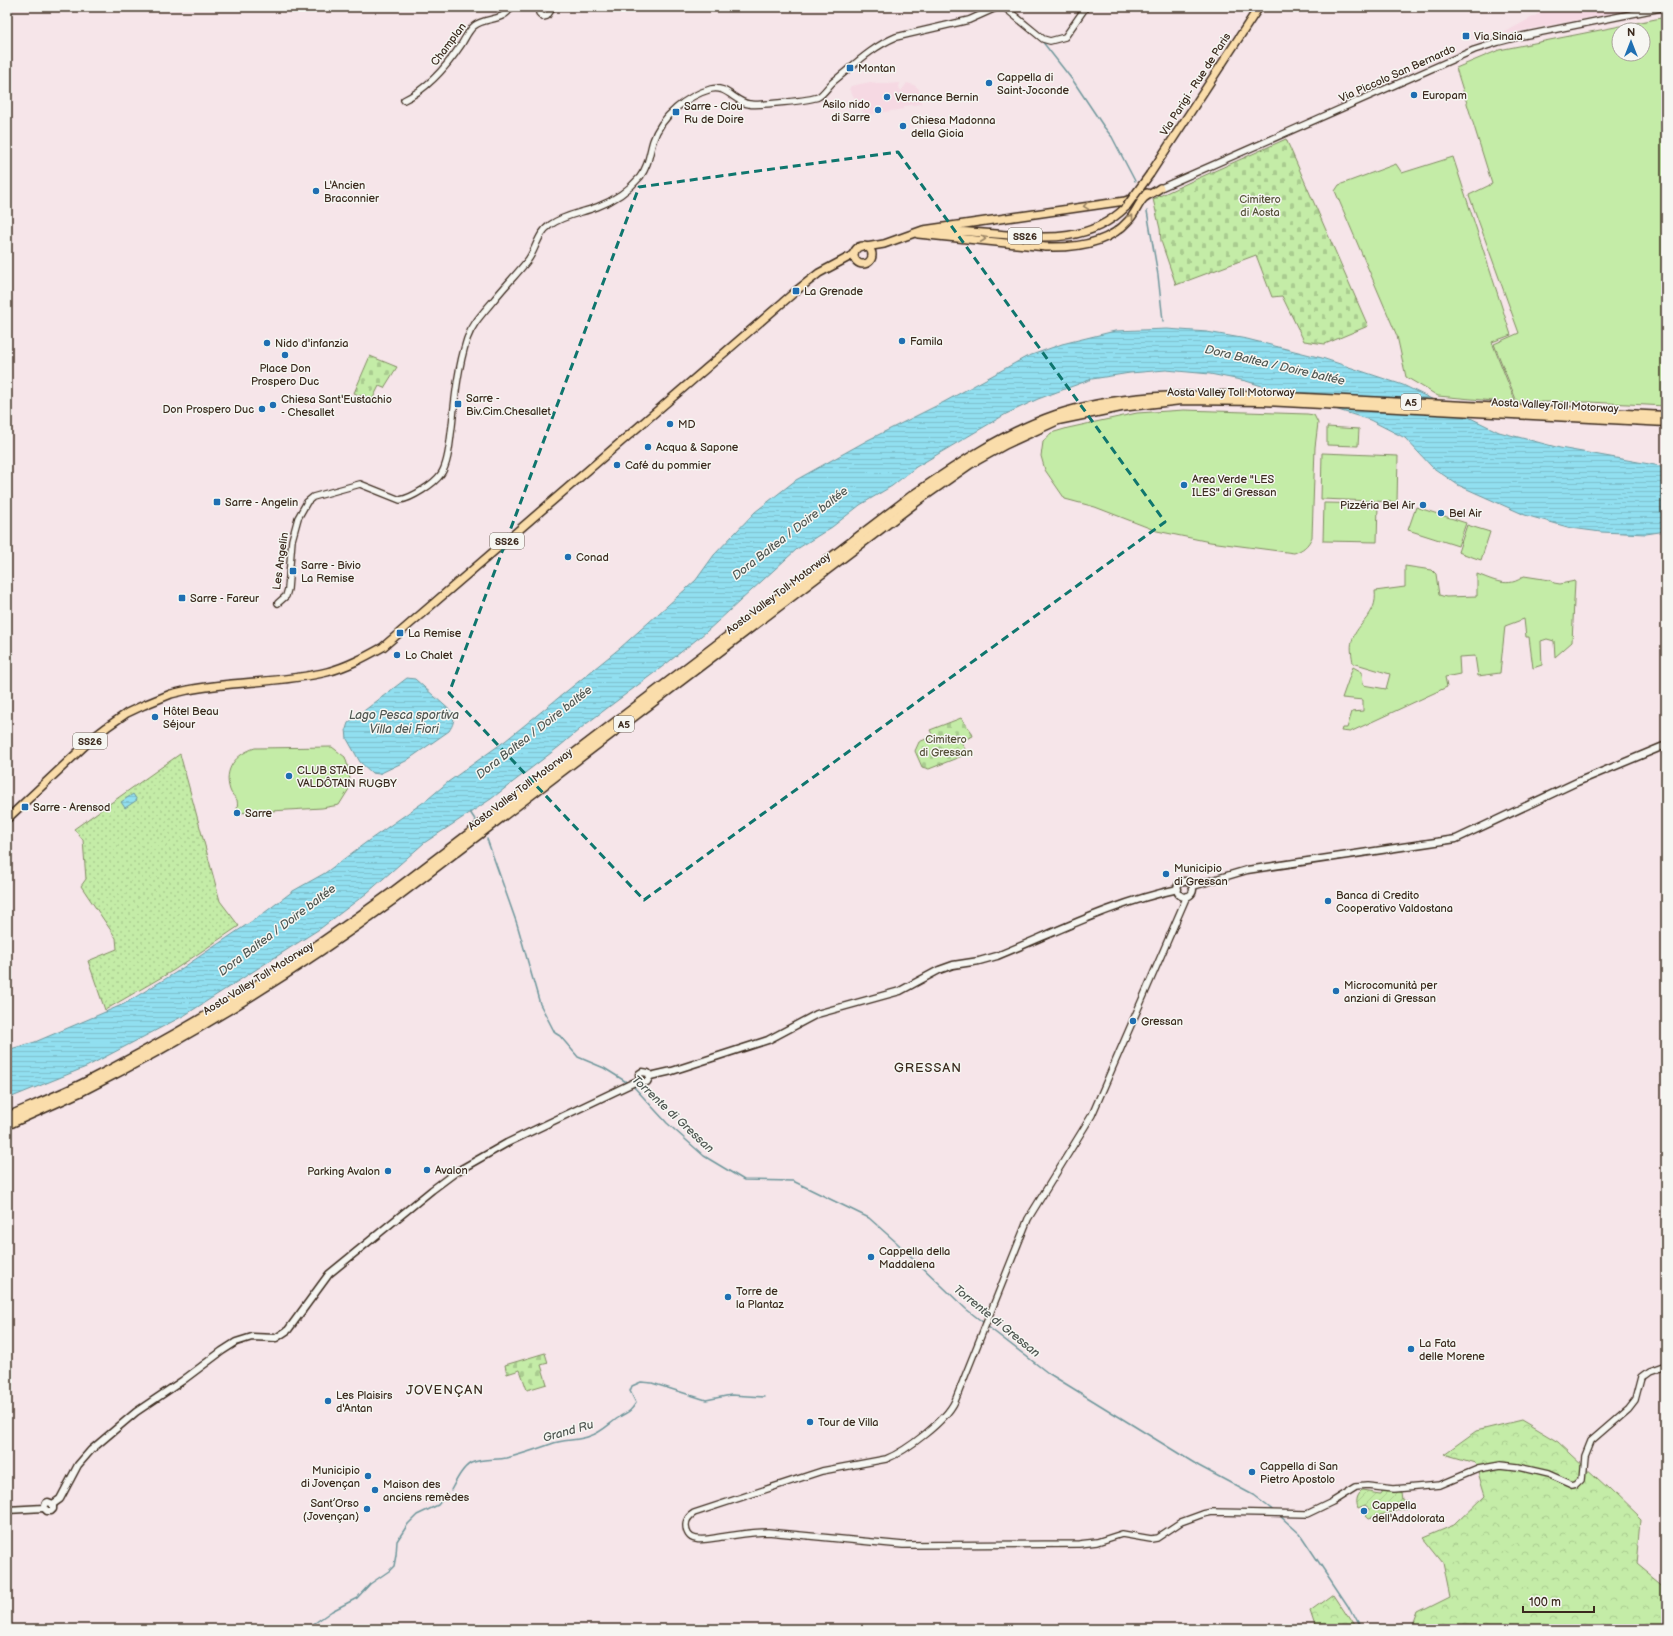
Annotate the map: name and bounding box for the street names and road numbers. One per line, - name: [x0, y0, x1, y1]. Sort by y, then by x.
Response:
- street label: Champlan: [428, 20, 469, 68]
- street label: Via Parigi - Rue de Paris: [1157, 30, 1234, 138]
- street label: Via Piccolo San Bernardo: [1337, 42, 1457, 105]
- road number: SS26: [1008, 228, 1042, 244]
- street label: Aosta Valley Toll Motorway: [1167, 386, 1295, 399]
- road number: A5: [1401, 394, 1421, 410]
- street label: Aosta Valley Toll Motorway: [1491, 396, 1619, 415]
- street label: Les Angelin: [270, 531, 291, 591]
- road number: SS26: [490, 533, 524, 549]
- street label: Aosta Valley Toll Motorway: [724, 550, 833, 637]
- road number: A5: [614, 716, 634, 732]
- road number: SS26: [73, 733, 107, 749]
- street label: Aosta Valley Toll Motorway: [466, 746, 575, 833]
- street label: Aosta Valley Toll Motorway: [201, 939, 316, 1018]

